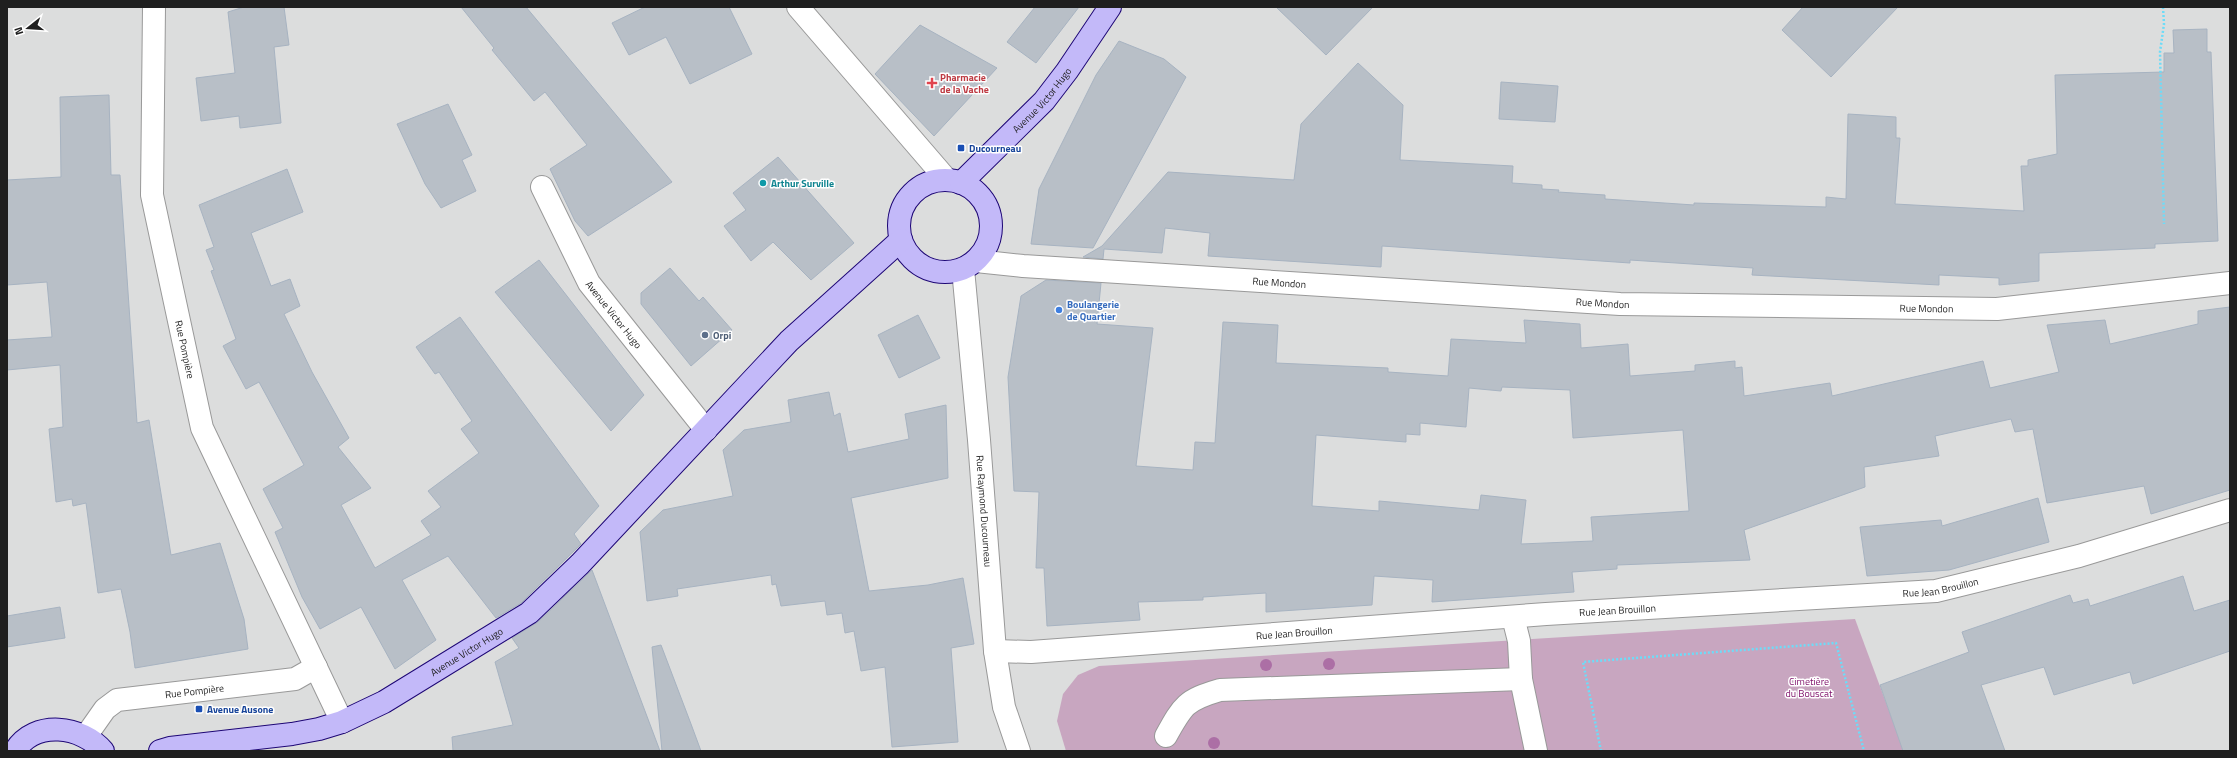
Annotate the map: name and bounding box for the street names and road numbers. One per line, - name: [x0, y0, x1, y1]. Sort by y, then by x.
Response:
- street label: Avenue Victor Hugo: [1009, 65, 1075, 136]
- street label: Rue Mondon: [1252, 274, 1306, 292]
- street label: Avenue Victor Hugo: [582, 278, 645, 352]
- street label: Rue Mondon: [1575, 294, 1629, 312]
- street label: Rue Mondon: [1900, 301, 1953, 316]
- street label: Rue Pompière: [171, 319, 198, 380]
- street label: Rue Raymond Ducourneau: [972, 455, 996, 568]
- street label: Rue Jean Brouillon: [1902, 574, 1980, 601]
- street label: Rue Jean Brouillon: [1579, 601, 1656, 620]
- street label: Rue Jean Brouillon: [1255, 623, 1333, 643]
- street label: Avenue Victor Hugo: [427, 624, 506, 680]
- street label: Rue Pompière: [164, 680, 225, 702]

